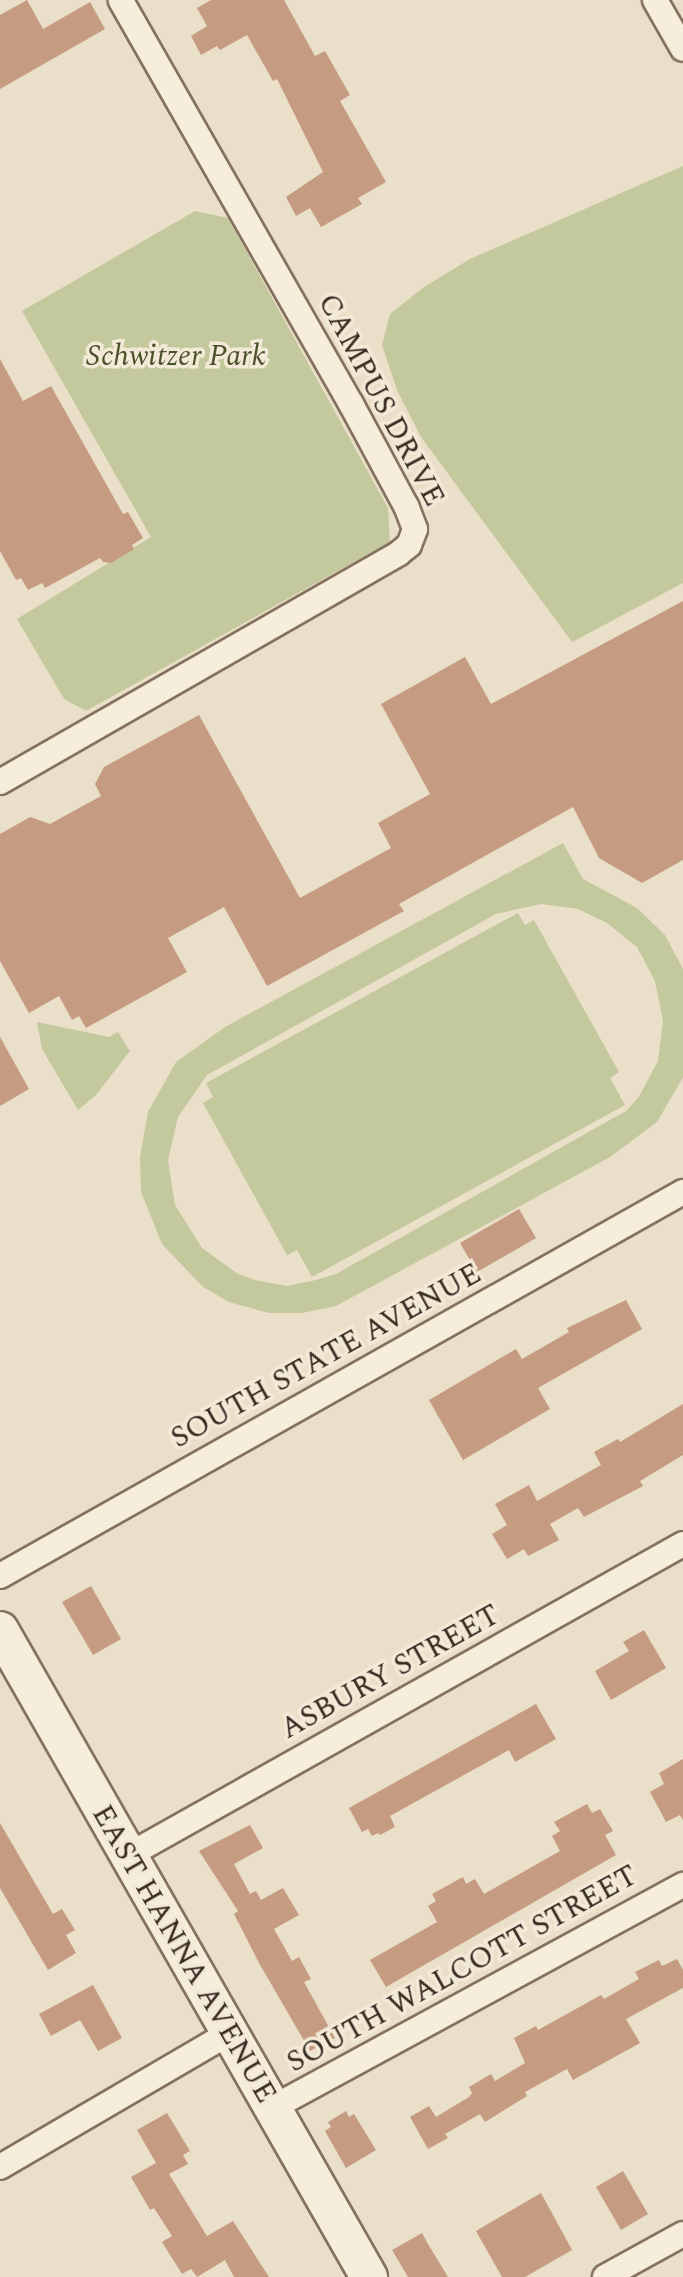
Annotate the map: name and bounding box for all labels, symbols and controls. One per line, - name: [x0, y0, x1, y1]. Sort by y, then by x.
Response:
- street label: CAMPUS DRIVE: [310, 288, 452, 512]
- park label: Schwitzer Park: [86, 338, 266, 374]
- street label: SOUTH STATE AVENUE: [165, 1256, 487, 1456]
- street label: ASBURY STREET: [274, 1597, 506, 1747]
- street label: EAST HANNA AVENUE: [84, 1799, 284, 2109]
- street label: SOUTH WALCOTT STREET: [280, 1857, 644, 2081]

